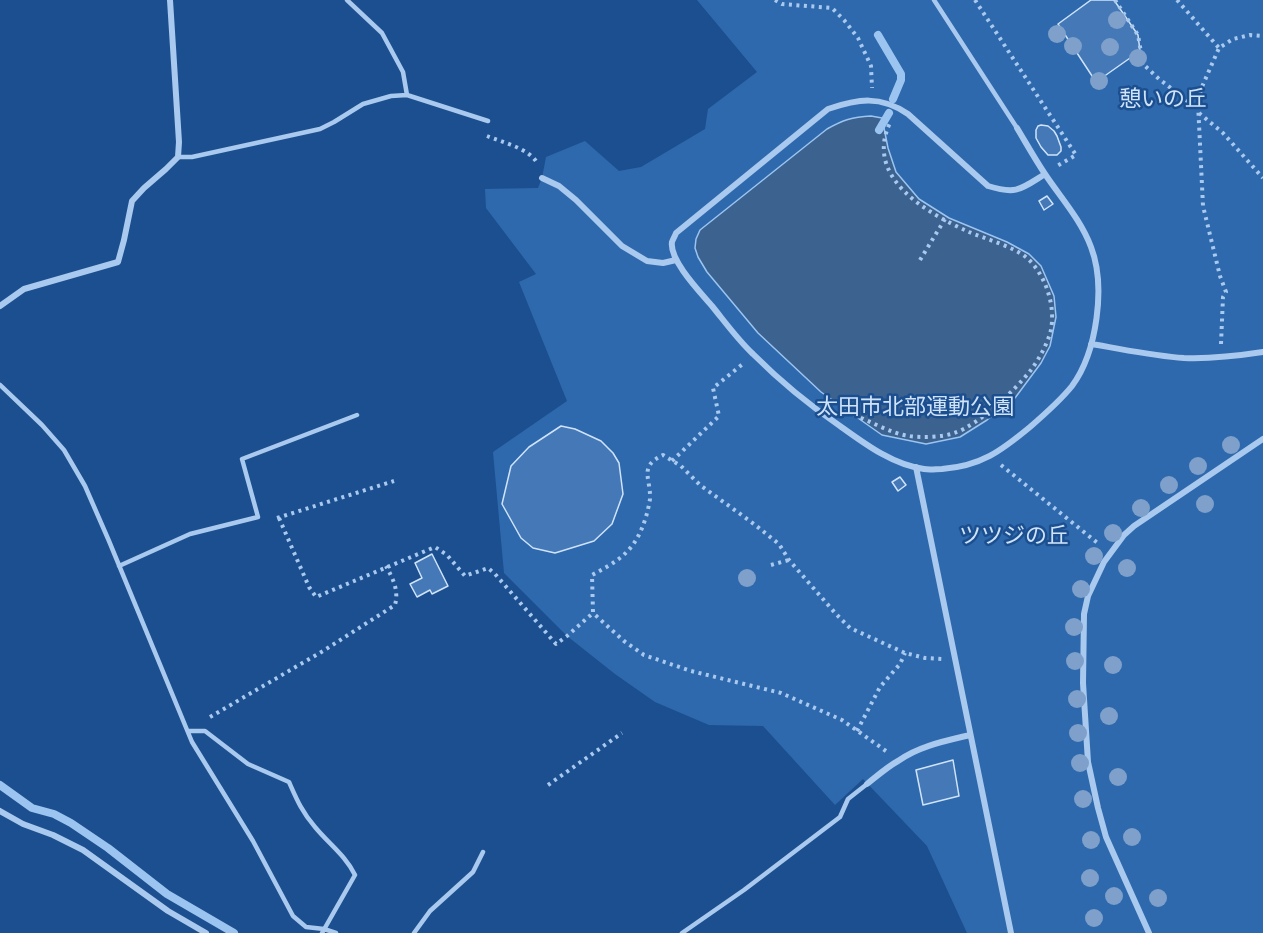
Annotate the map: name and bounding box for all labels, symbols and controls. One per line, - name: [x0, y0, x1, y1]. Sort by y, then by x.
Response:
- park label: 憩いの丘: [1119, 88, 1207, 114]
- park label: 太田市北部運動公園: [816, 396, 1014, 422]
- park label: ツツジの丘: [959, 525, 1069, 551]

